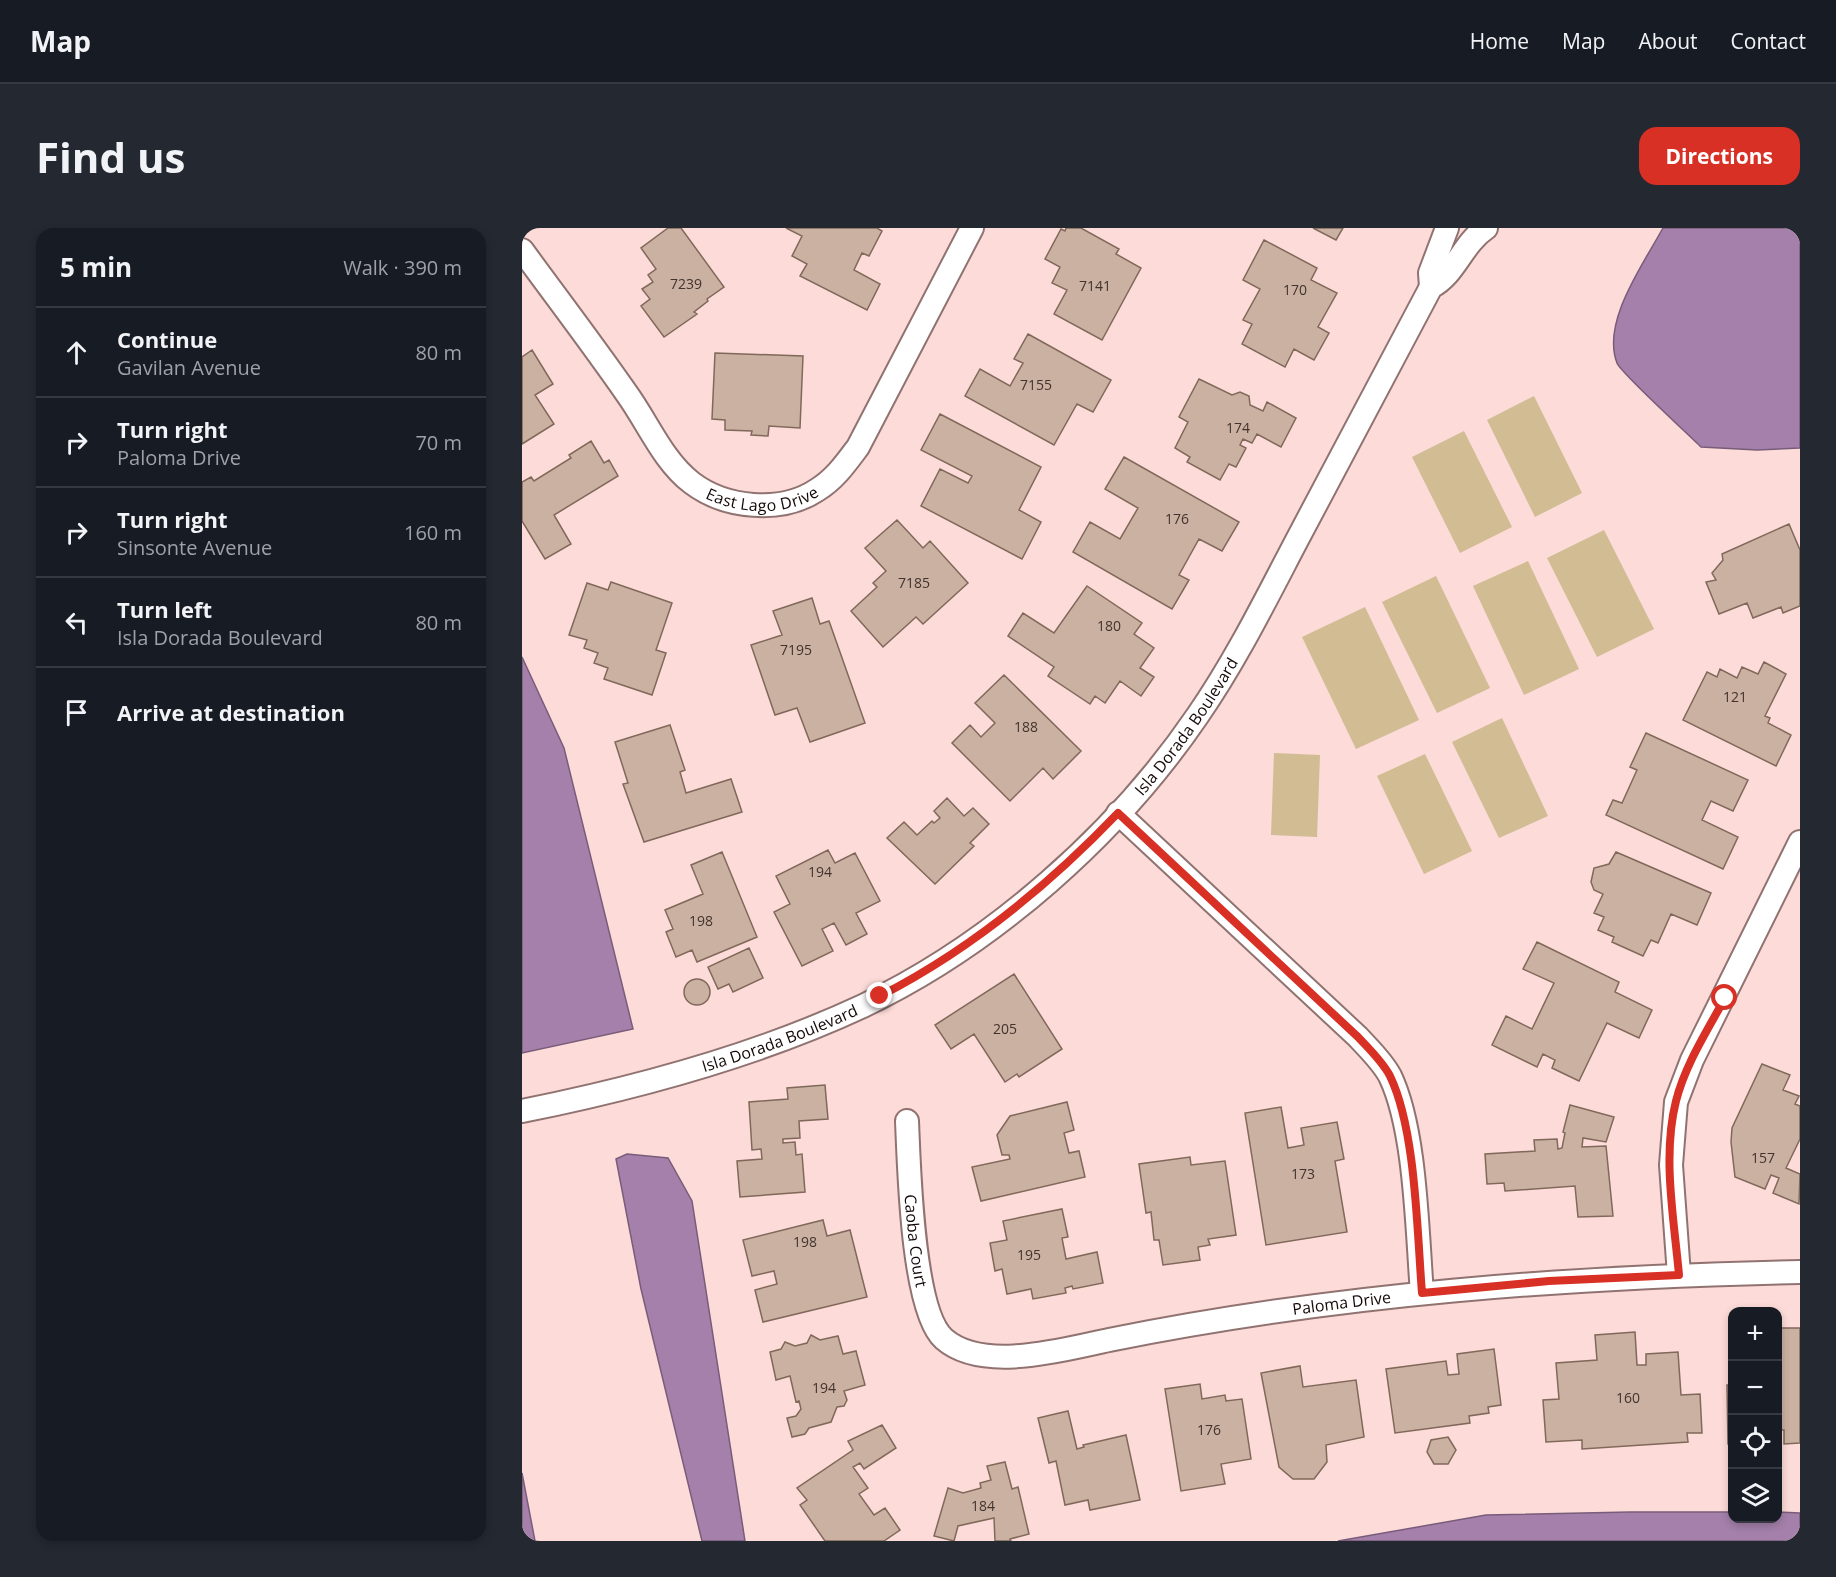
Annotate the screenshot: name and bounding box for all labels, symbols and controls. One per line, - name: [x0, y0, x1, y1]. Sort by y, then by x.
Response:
- text: Map: [30, 22, 91, 60]
- text: Home: [1470, 27, 1529, 55]
- text: Map: [1562, 27, 1605, 55]
- text: About: [1638, 27, 1698, 55]
- text: Contact: [1731, 27, 1806, 55]
- button: Directions: [1639, 127, 1800, 185]
- text: Find us: [36, 128, 185, 185]
- text: 5 min: [60, 249, 132, 285]
- text: Walk · 390 m: [343, 254, 462, 281]
- house number: 7239: [670, 274, 702, 293]
- house number: 7141: [1079, 276, 1111, 295]
- house number: 170: [1283, 280, 1307, 299]
- text: Continue: [117, 324, 217, 354]
- icon: ahead: [60, 336, 93, 369]
- text: 80 m: [415, 339, 462, 366]
- text: Gavilan Avenue: [117, 354, 261, 381]
- house number: 7155: [1020, 375, 1052, 394]
- text: Turn right: [117, 414, 228, 444]
- house number: 174: [1226, 418, 1250, 437]
- icon: right: [60, 426, 93, 459]
- text: 70 m: [415, 429, 462, 456]
- text: Paloma Drive: [117, 444, 241, 471]
- street label: East Lago Drive: [703, 481, 822, 516]
- text: Turn right: [117, 504, 228, 534]
- house number: 176: [1165, 509, 1189, 528]
- icon: right: [60, 516, 93, 549]
- text: 160 m: [404, 519, 462, 546]
- text: Sinsonte Avenue: [117, 534, 272, 561]
- house number: 7185: [898, 573, 930, 592]
- text: Turn left: [117, 594, 212, 624]
- icon: left: [60, 606, 93, 639]
- text: 80 m: [415, 609, 462, 636]
- house number: 180: [1097, 616, 1121, 635]
- text: Isla Dorada Boulevard: [117, 624, 323, 651]
- house number: 7195: [780, 640, 812, 659]
- street label: Isla Dorada Boulevard: [1129, 653, 1243, 800]
- house number: 121: [1723, 687, 1747, 706]
- icon: arrive: [60, 696, 93, 729]
- text: Arrive at destination: [117, 697, 345, 727]
- house number: 188: [1014, 717, 1038, 736]
- house number: 194: [808, 862, 832, 881]
- house number: 198: [689, 911, 713, 930]
- route end: [866, 982, 892, 1008]
- route start: [1711, 984, 1737, 1010]
- street label: Isla Dorada Boulevard: [699, 999, 861, 1077]
- house number: 205: [993, 1019, 1017, 1038]
- house number: 157: [1751, 1148, 1775, 1167]
- house number: 173: [1291, 1164, 1315, 1183]
- street label: Caoba Court: [900, 1193, 933, 1289]
- house number: 198: [793, 1232, 817, 1251]
- house number: 195: [1017, 1245, 1041, 1264]
- street label: Paloma Drive: [1291, 1286, 1392, 1320]
- map controls: [1728, 1307, 1782, 1523]
- button: +: [1728, 1307, 1782, 1361]
- button: −: [1728, 1361, 1782, 1415]
- house number: 194: [812, 1378, 836, 1397]
- house number: 160: [1616, 1388, 1640, 1407]
- button: locate: [1728, 1415, 1782, 1469]
- house number: 176: [1197, 1420, 1221, 1439]
- button: layers: [1728, 1469, 1782, 1523]
- house number: 184: [971, 1496, 995, 1515]

